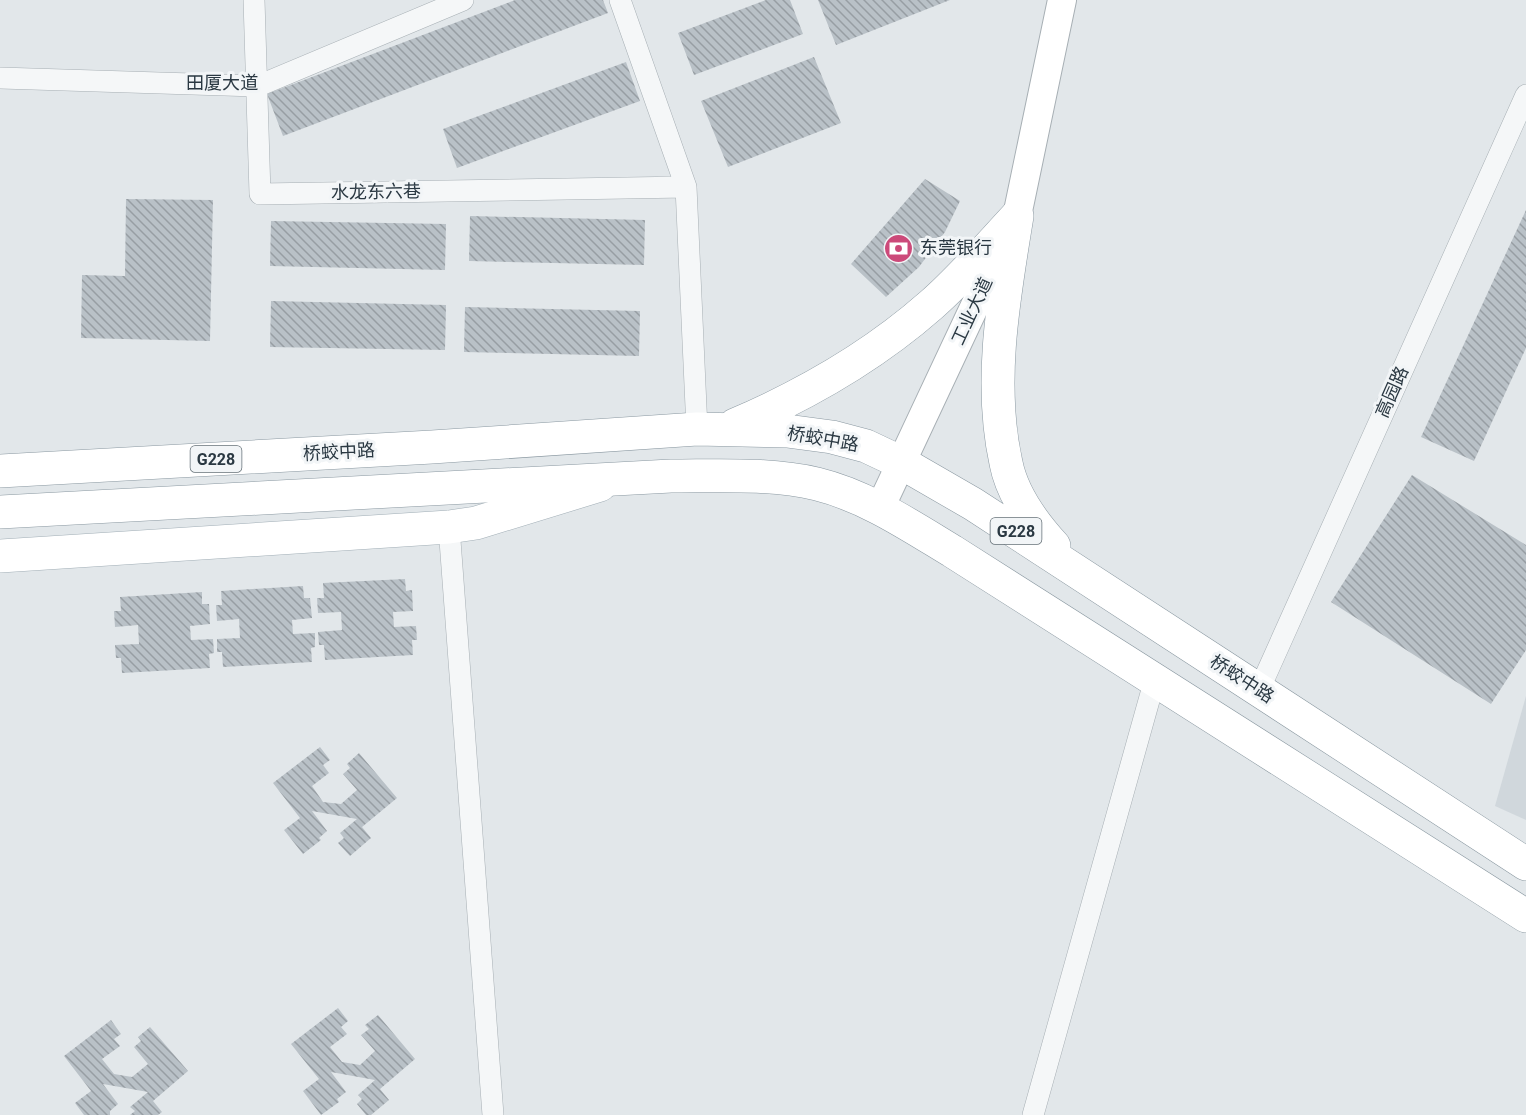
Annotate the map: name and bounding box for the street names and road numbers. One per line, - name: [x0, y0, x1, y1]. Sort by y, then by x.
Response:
- street label: 田厦大道: [186, 72, 258, 93]
- street label: 水龙东六巷: [331, 180, 421, 203]
- street label: 工业大道: [947, 274, 996, 348]
- street label: 高园路: [1371, 363, 1412, 421]
- street label: 桥蛟中路: [786, 422, 860, 455]
- street label: 桥蛟中路: [302, 439, 375, 464]
- road number: G228: [190, 446, 242, 472]
- road number: G228: [990, 518, 1042, 544]
- street label: 桥蛟中路: [1206, 650, 1278, 707]

